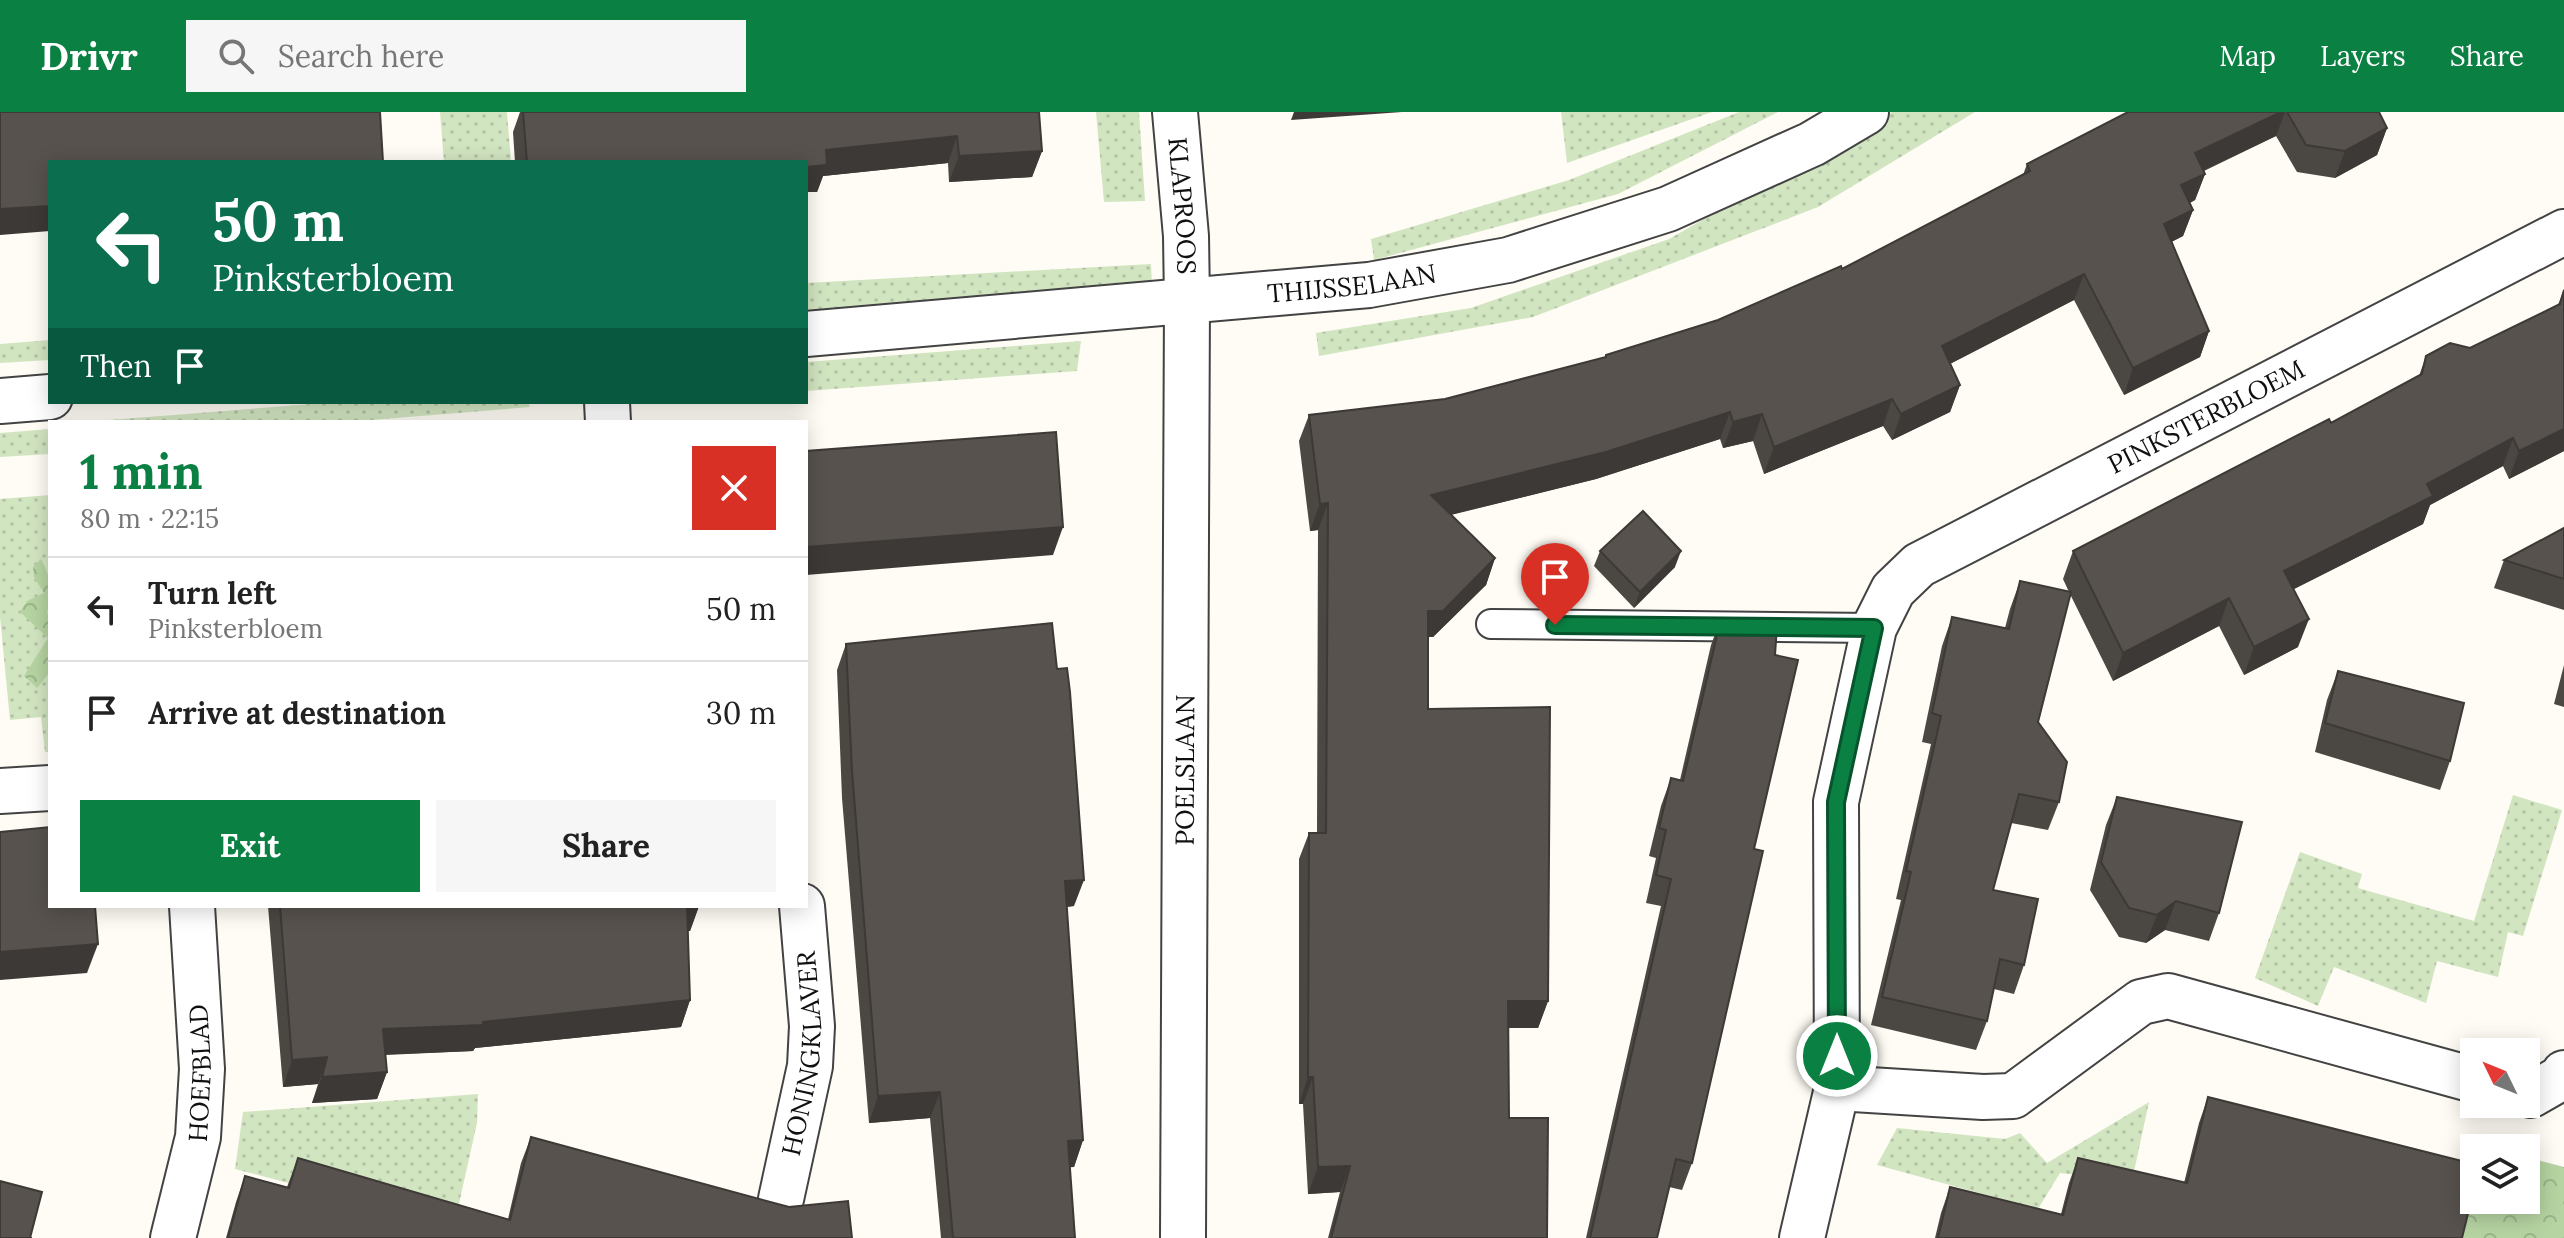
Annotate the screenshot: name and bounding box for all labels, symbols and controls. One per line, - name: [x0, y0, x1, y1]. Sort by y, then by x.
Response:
- search box: [186, 20, 746, 92]
- text: Drivr: [40, 32, 138, 80]
- icon: search: [214, 34, 258, 78]
- text: Search here: [278, 37, 444, 75]
- text: Map: [2219, 38, 2276, 74]
- text: Layers: [2320, 38, 2406, 74]
- text: Share: [2450, 38, 2524, 74]
- street label: KLAPROOS: [1161, 136, 1204, 275]
- text: 50 m: [212, 185, 344, 256]
- icon: left: [80, 192, 184, 296]
- text: Pinksterbloem: [212, 255, 454, 301]
- street label: THIJSSELAAN: [1266, 256, 1439, 310]
- icon: arrive: [168, 344, 212, 388]
- text: Then: [80, 347, 152, 385]
- street label: PINKSTERBLOEM: [2102, 352, 2310, 481]
- text: 1 min: [80, 441, 203, 502]
- button: close: [692, 446, 776, 530]
- text: 80 m · 22:15: [80, 502, 219, 535]
- pin: [1521, 543, 1589, 625]
- icon: arrive: [1533, 555, 1577, 599]
- text: Turn left: [148, 574, 276, 612]
- icon: left: [80, 587, 124, 631]
- text: 50 m: [706, 590, 776, 628]
- text: Pinksterbloem: [148, 612, 323, 645]
- icon: arrive: [80, 691, 124, 735]
- text: Arrive at destination: [148, 694, 446, 732]
- text: 30 m: [706, 694, 776, 732]
- street label: POELSLAAN: [1168, 694, 1201, 846]
- button: Exit: [80, 800, 420, 892]
- button: Share: [436, 800, 776, 892]
- street label: HONINGKLAVER: [774, 949, 828, 1159]
- street label: HOEFBLAD: [181, 1003, 218, 1143]
- position arrow: [1795, 1014, 1879, 1098]
- north arrow: [2460, 1038, 2540, 1118]
- map controls: [2460, 1038, 2540, 1214]
- button: layers: [2460, 1134, 2540, 1214]

